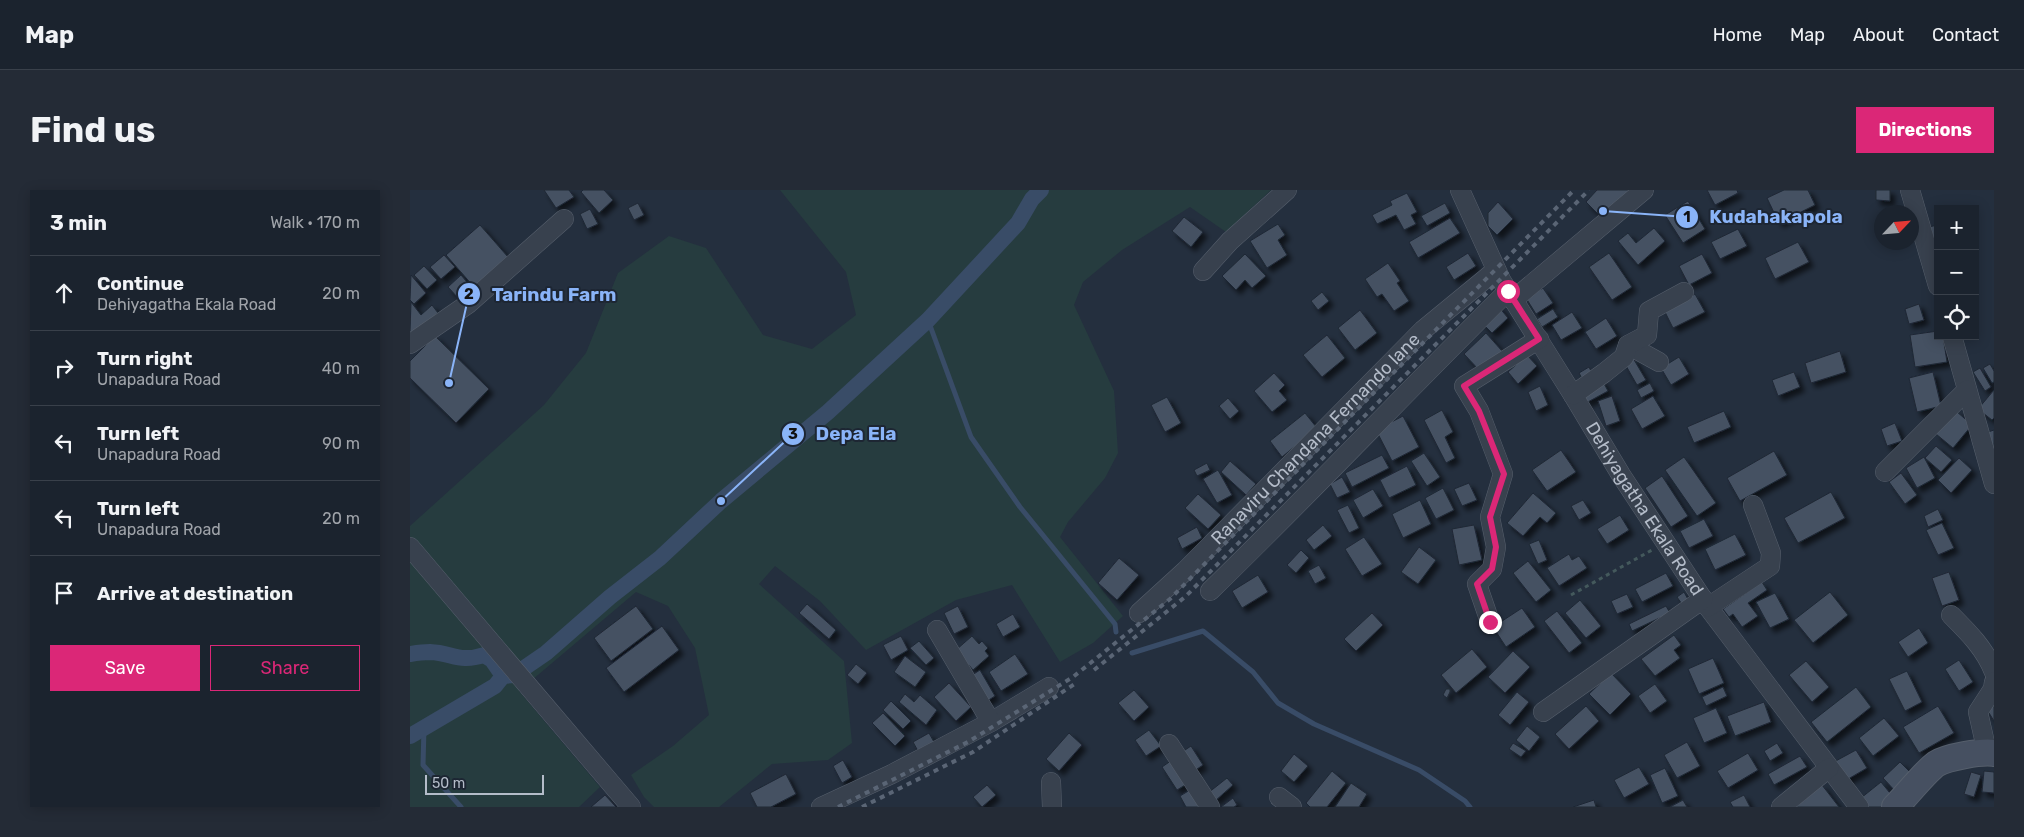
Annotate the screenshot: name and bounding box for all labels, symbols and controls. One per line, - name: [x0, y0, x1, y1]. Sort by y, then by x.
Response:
- text: Map: [25, 21, 74, 49]
- text: Home: [1713, 24, 1762, 46]
- text: Map: [1790, 24, 1825, 46]
- text: About: [1853, 24, 1904, 46]
- text: Contact: [1932, 24, 1999, 46]
- button: Directions: [1856, 107, 1994, 153]
- text: Find us: [30, 109, 155, 151]
- callout: Kudahakapola: [1675, 200, 1853, 234]
- text: Kudahakapola: [1709, 205, 1843, 228]
- north arrow: [1874, 205, 1919, 250]
- map controls: [1934, 205, 1979, 340]
- button: +: [1934, 205, 1979, 250]
- text: 1: [1683, 208, 1691, 226]
- text: 3 min: [50, 210, 107, 235]
- text: Walk · 170 m: [270, 213, 360, 232]
- button: −: [1934, 250, 1979, 295]
- text: Continue: [97, 272, 184, 295]
- callout: Tarindu Farm: [456, 277, 626, 311]
- icon: ahead: [50, 279, 78, 307]
- route start: [1497, 280, 1520, 303]
- text: Tarindu Farm: [492, 283, 616, 306]
- text: 20 m: [322, 284, 360, 303]
- text: 2: [464, 285, 474, 303]
- text: Dehiyagatha Ekala Road: [97, 295, 276, 314]
- button: locate: [1934, 295, 1979, 340]
- street label: Ranaviru Chandana Fernando lane: [1206, 329, 1425, 549]
- text: Turn right: [97, 347, 192, 370]
- icon: right: [50, 354, 78, 382]
- text: 40 m: [322, 359, 360, 378]
- text: Unapadura Road: [97, 370, 221, 389]
- callout: Depa Ela: [781, 417, 907, 451]
- street label: Dehiyagatha Ekala Road: [1581, 418, 1708, 600]
- text: Turn left: [97, 422, 179, 445]
- text: Depa Ela: [816, 422, 896, 445]
- text: 3: [788, 425, 798, 443]
- icon: left: [50, 429, 78, 457]
- text: 90 m: [322, 434, 360, 453]
- text: Unapadura Road: [97, 445, 221, 464]
- text: Turn left: [97, 497, 179, 520]
- icon: left: [50, 504, 78, 532]
- text: 20 m: [322, 509, 360, 528]
- text: Unapadura Road: [97, 520, 221, 539]
- icon: arrive: [50, 579, 78, 607]
- text: Arrive at destination: [97, 582, 293, 605]
- route end: [1479, 611, 1502, 634]
- button: Save: [50, 645, 200, 691]
- button: Share: [210, 645, 360, 691]
- scale bar: [425, 772, 544, 795]
- text: 50 m: [432, 775, 465, 792]

